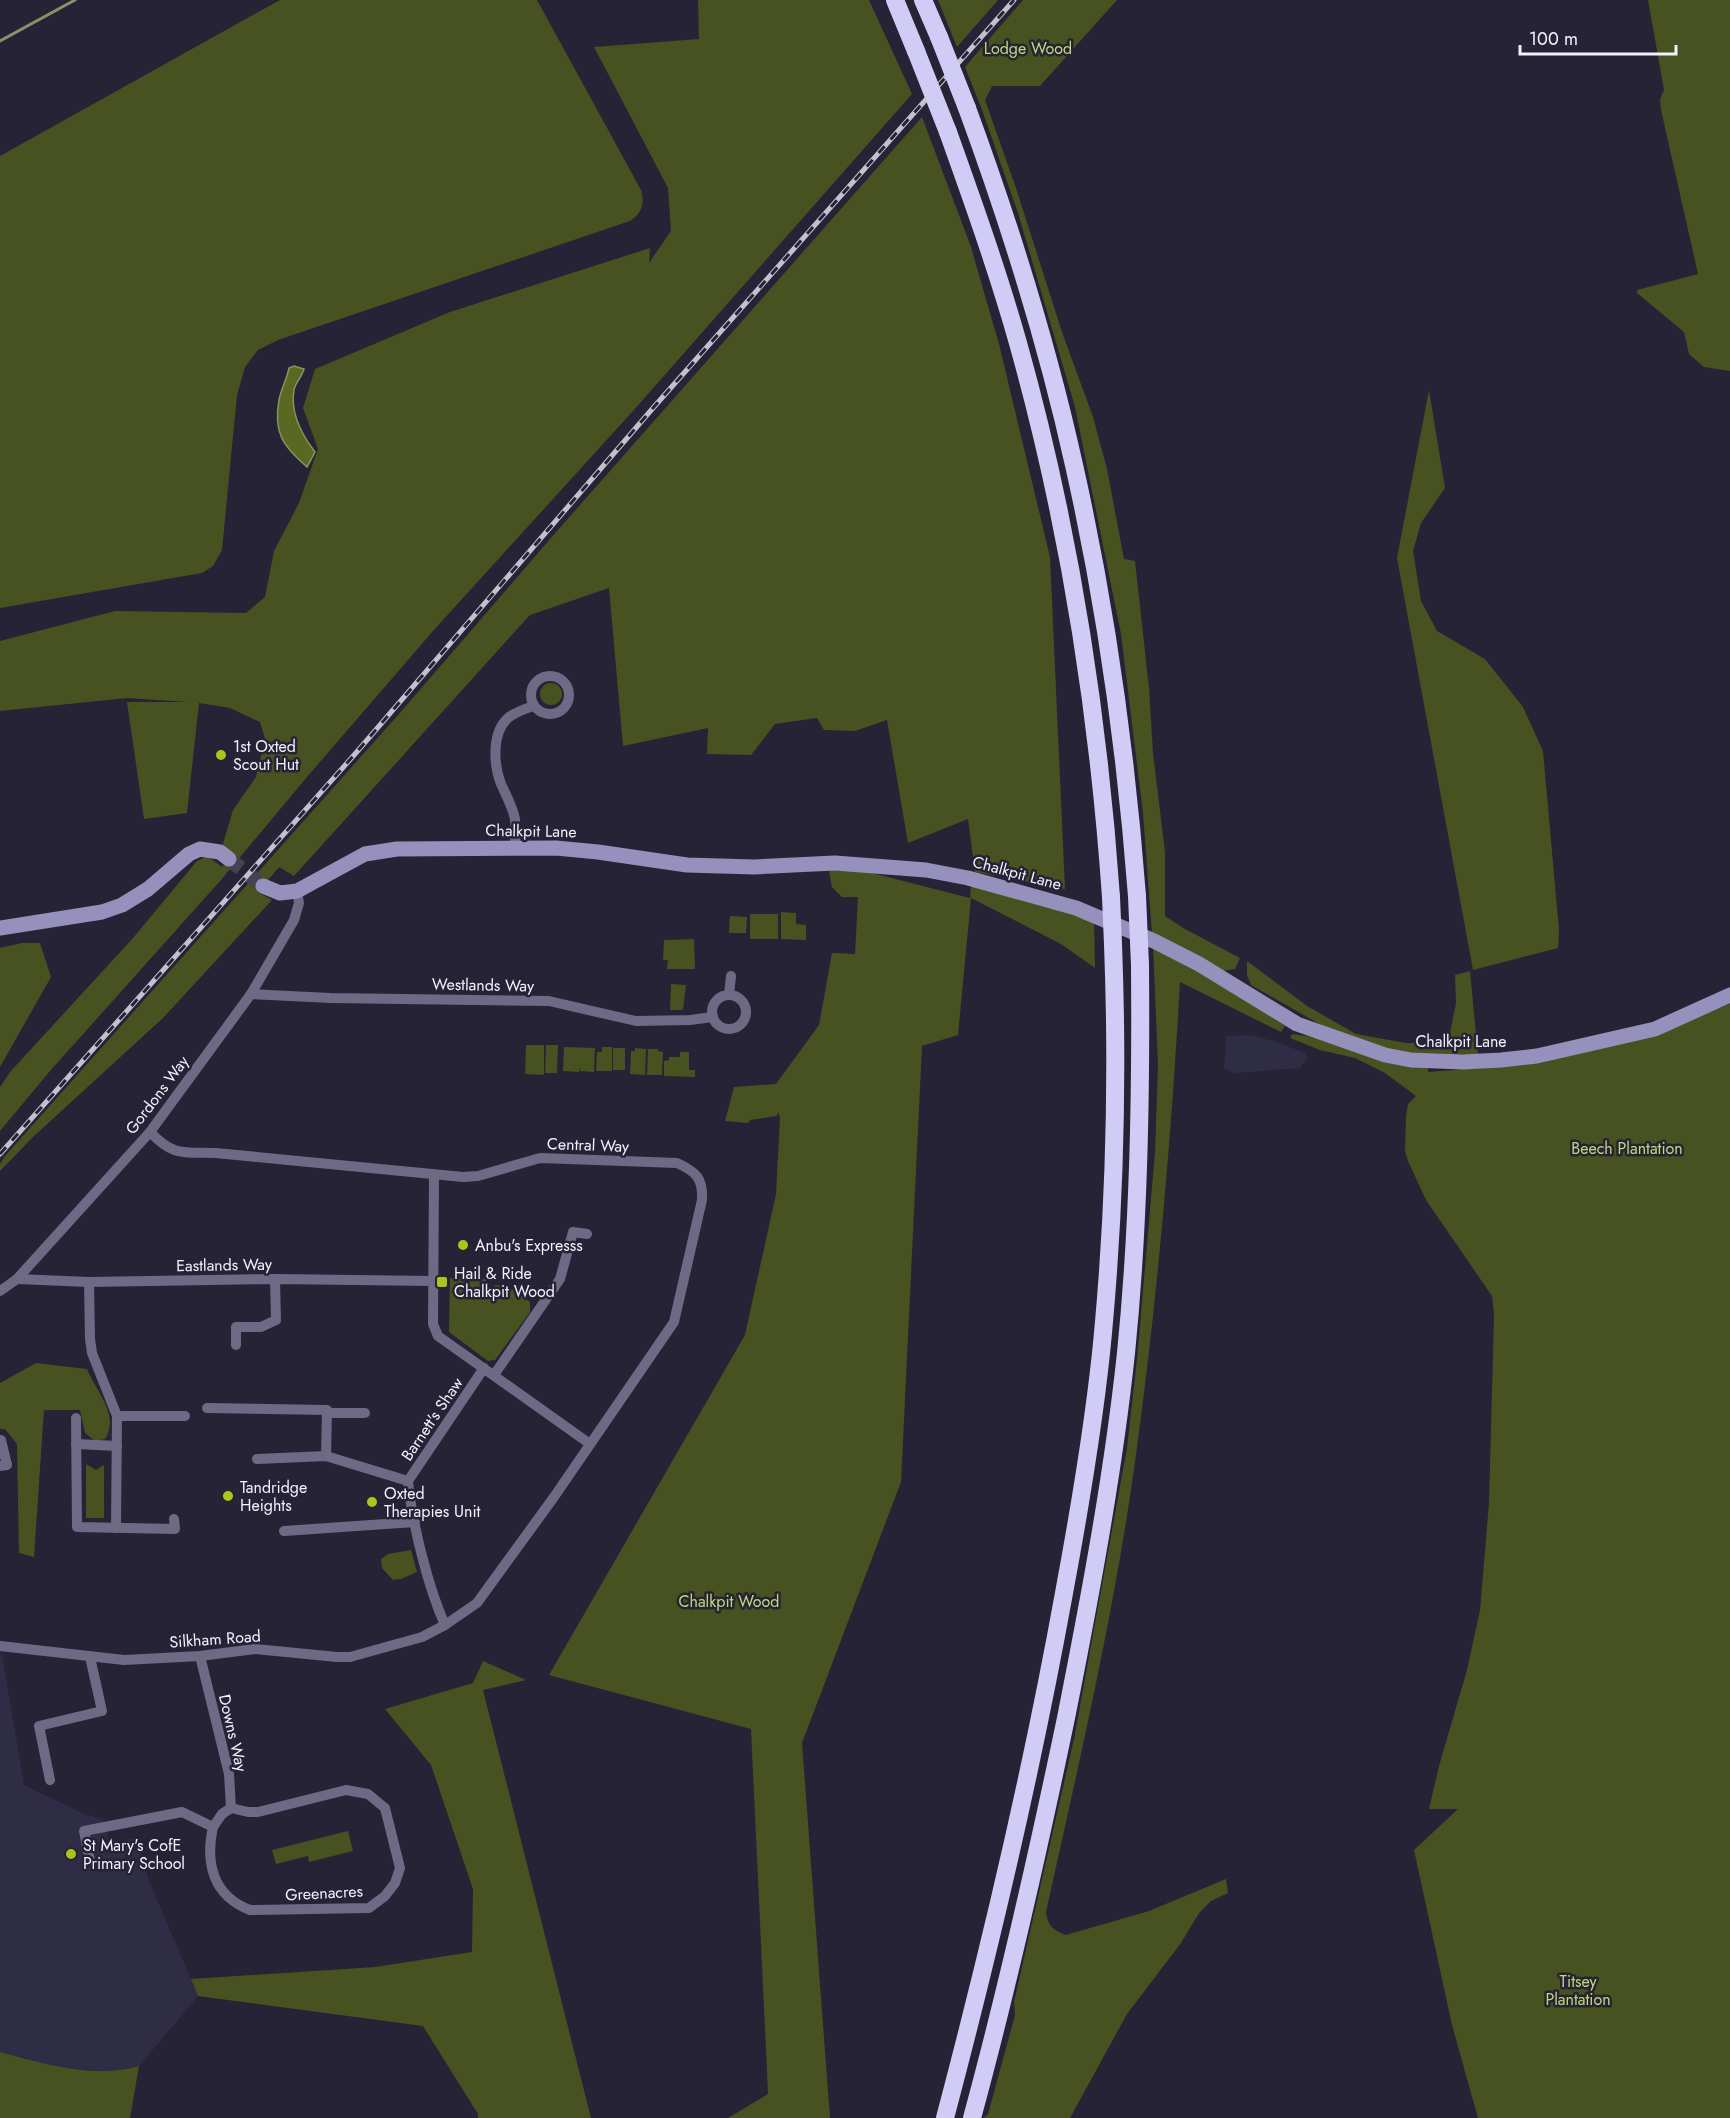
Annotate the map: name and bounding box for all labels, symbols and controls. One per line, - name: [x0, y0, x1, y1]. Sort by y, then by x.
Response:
- scale bar: [1520, 18, 1676, 56]
- text: 100 m: [1529, 26, 1578, 52]
- park label: Lodge Wood: [984, 37, 1072, 60]
- place label: 1st Oxted Scout Hut: [233, 735, 299, 776]
- marker: 1st Oxted Scout Hut: [214, 748, 228, 762]
- street label: Chalkpit Lane: [485, 819, 577, 843]
- street label: Chalkpit Lane: [970, 850, 1064, 896]
- street label: Westlands Way: [432, 973, 535, 997]
- street label: Chalkpit Lane: [1415, 1030, 1507, 1053]
- street label: Gordons Way: [120, 1050, 195, 1139]
- street label: Central Way: [547, 1132, 630, 1158]
- park label: Beech Plantation: [1571, 1137, 1683, 1160]
- place label: Anbu's Expresss: [475, 1234, 583, 1257]
- marker: Anbu's Expresss: [456, 1238, 470, 1252]
- street label: Eastlands Way: [176, 1253, 273, 1277]
- place label: Hail & Ride Chalkpit Wood: [454, 1262, 555, 1303]
- marker: Hail & Ride Chalkpit Wood: [435, 1275, 449, 1289]
- street label: Barnett's Shaw: [396, 1373, 469, 1465]
- place label: Tandridge Heights: [240, 1476, 307, 1517]
- place label: Oxted Therapies Unit: [384, 1482, 481, 1523]
- marker: Tandridge Heights: [221, 1489, 235, 1503]
- marker: Oxted Therapies Unit: [365, 1495, 379, 1509]
- park label: Chalkpit Wood: [679, 1590, 779, 1613]
- street label: Silkham Road: [169, 1624, 261, 1654]
- street label: Downs Way: [213, 1692, 253, 1775]
- place label: St Mary's CofE Primary School: [83, 1834, 185, 1875]
- marker: St Mary's CofE Primary School: [64, 1847, 78, 1861]
- street label: Greenacres: [285, 1879, 363, 1907]
- park label: Titsey Plantation: [1545, 1970, 1611, 2011]

